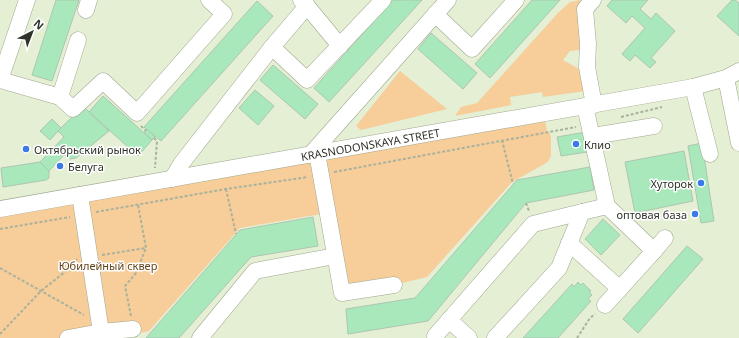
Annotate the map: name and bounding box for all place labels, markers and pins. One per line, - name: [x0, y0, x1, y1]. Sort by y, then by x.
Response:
- place label: Клио: [584, 137, 611, 152]
- marker: Клио: [571, 139, 581, 149]
- place label: Октябрьский рынок: [34, 142, 141, 157]
- marker: Октябрьский рынок: [21, 144, 31, 154]
- place label: Белуга: [68, 159, 104, 174]
- marker: Белуга: [55, 161, 65, 171]
- place label: Хуторок: [650, 176, 693, 191]
- marker: Хуторок: [696, 178, 706, 188]
- place label: оптовая база: [617, 207, 687, 222]
- marker: оптовая база: [690, 209, 700, 219]

